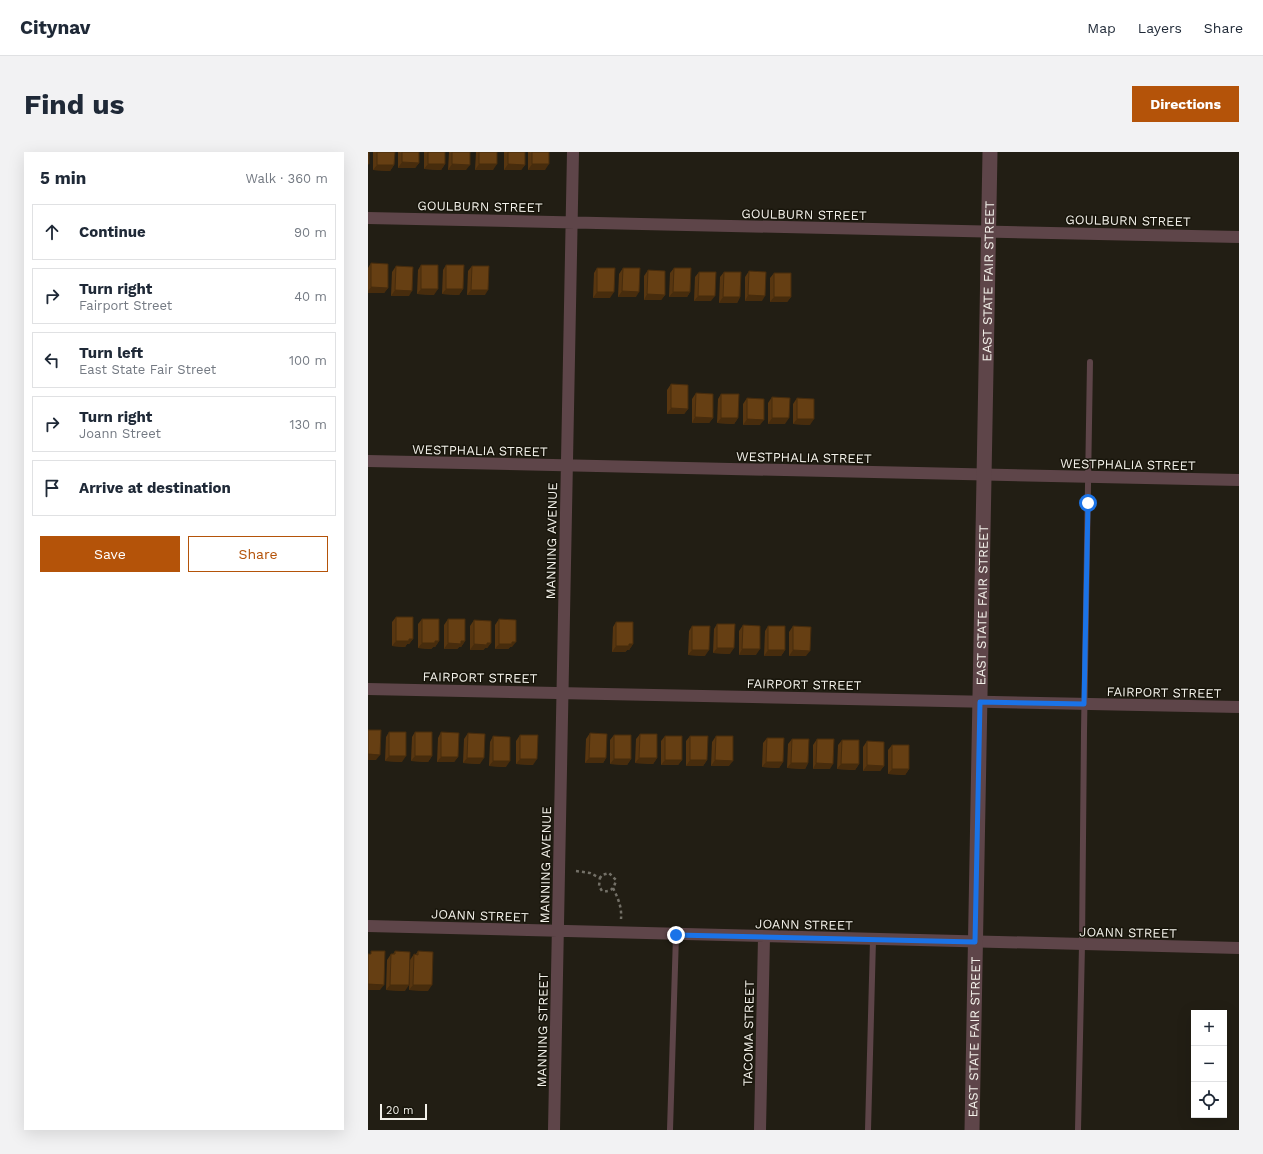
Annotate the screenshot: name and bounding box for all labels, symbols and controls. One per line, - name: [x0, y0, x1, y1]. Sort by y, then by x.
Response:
- text: Citynav: [20, 16, 91, 39]
- text: Map: [1087, 20, 1116, 36]
- text: Layers: [1138, 20, 1182, 36]
- text: Share: [1204, 20, 1243, 36]
- button: Directions: [1132, 86, 1239, 122]
- text: Find us: [24, 88, 124, 121]
- text: 5 min: [40, 168, 86, 188]
- text: Walk · 360 m: [245, 171, 328, 186]
- street label: GOULBURN STREET: [417, 198, 543, 215]
- street label: EAST STATE FAIR STREET: [979, 200, 997, 362]
- street label: GOULBURN STREET: [741, 206, 867, 223]
- street label: GOULBURN STREET: [1065, 212, 1191, 229]
- icon: ahead: [41, 221, 63, 243]
- text: Continue: [79, 223, 146, 241]
- text: 90 m: [294, 225, 327, 240]
- text: Turn right: [79, 280, 152, 298]
- icon: right: [41, 285, 63, 307]
- text: 40 m: [294, 289, 327, 304]
- text: Fairport Street: [79, 298, 172, 313]
- text: Turn left: [79, 344, 143, 362]
- icon: left: [41, 349, 63, 371]
- text: 100 m: [289, 353, 327, 368]
- text: East State Fair Street: [79, 362, 216, 377]
- text: Turn right: [79, 408, 152, 426]
- icon: right: [41, 413, 63, 435]
- text: 130 m: [289, 417, 327, 432]
- text: Joann Street: [79, 426, 161, 441]
- street label: WESTPHALIA STREET: [412, 442, 548, 459]
- street label: WESTPHALIA STREET: [736, 449, 872, 466]
- street label: WESTPHALIA STREET: [1060, 456, 1196, 473]
- icon: arrive: [41, 477, 63, 499]
- text: Arrive at destination: [79, 479, 231, 497]
- street label: MANNING AVENUE: [543, 482, 560, 600]
- route start: [1079, 494, 1097, 512]
- street label: EAST STATE FAIR STREET: [973, 524, 991, 686]
- button: Save: [40, 536, 180, 572]
- button: Share: [188, 536, 328, 572]
- street label: FAIRPORT STREET: [422, 669, 538, 686]
- street label: FAIRPORT STREET: [746, 676, 862, 693]
- street label: FAIRPORT STREET: [1106, 684, 1222, 701]
- street label: MANNING AVENUE: [537, 806, 554, 924]
- street label: JOANN STREET: [431, 906, 529, 925]
- street label: JOANN STREET: [755, 916, 853, 933]
- street label: JOANN STREET: [1079, 924, 1177, 941]
- route end: [667, 926, 685, 944]
- street label: EAST STATE FAIR STREET: [965, 956, 983, 1118]
- street label: MANNING STREET: [534, 972, 551, 1088]
- street label: TACOMA STREET: [740, 980, 757, 1086]
- map controls: [1191, 1010, 1227, 1118]
- button: +: [1191, 1010, 1227, 1046]
- button: −: [1191, 1046, 1227, 1082]
- button: locate: [1191, 1082, 1227, 1118]
- scale bar: [380, 1102, 427, 1121]
- text: 20 m: [386, 1104, 414, 1117]

